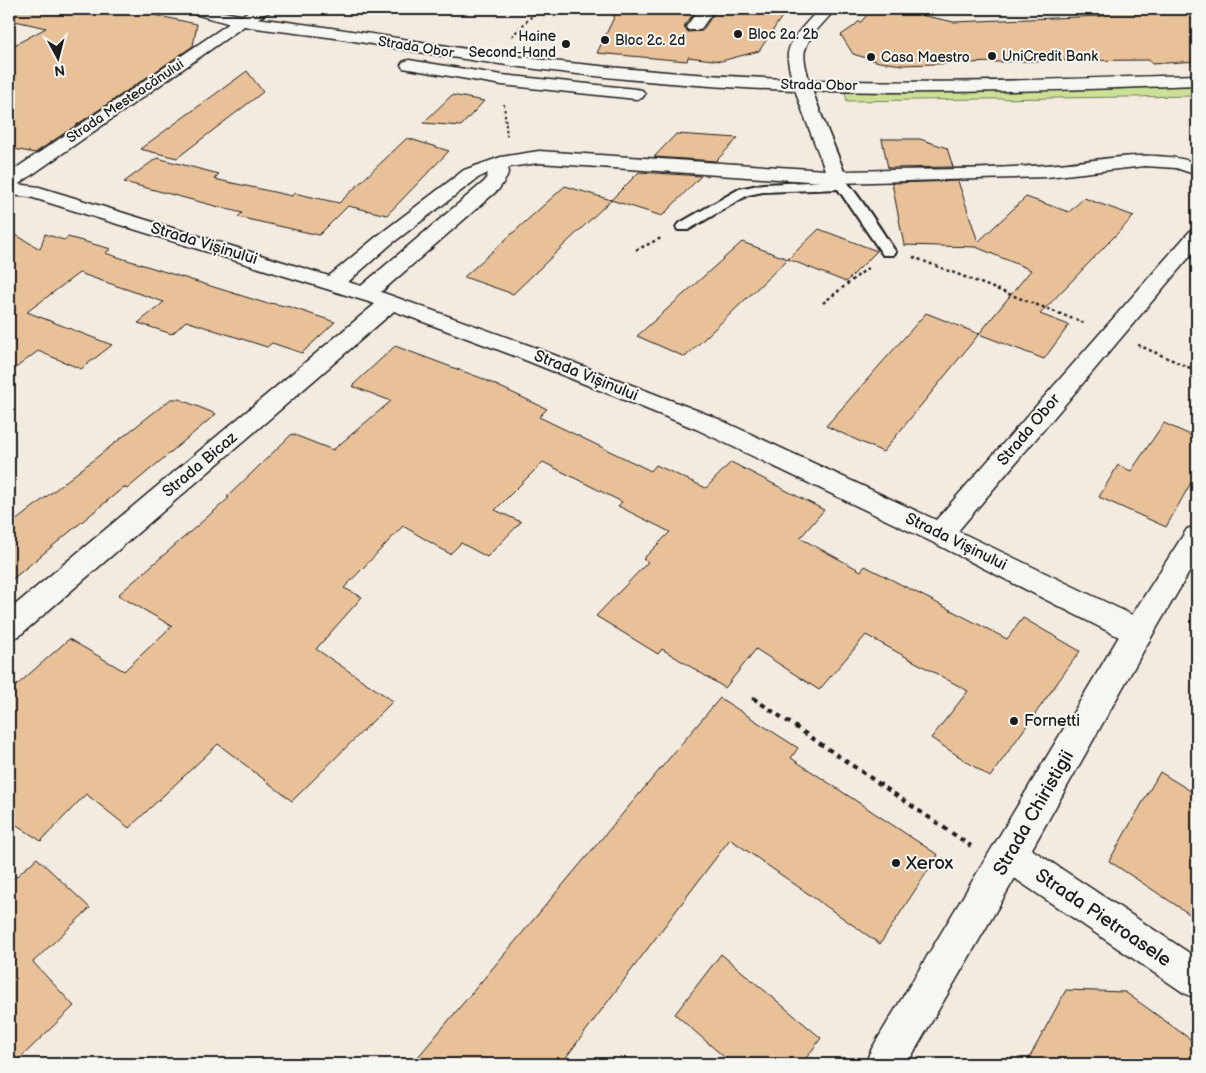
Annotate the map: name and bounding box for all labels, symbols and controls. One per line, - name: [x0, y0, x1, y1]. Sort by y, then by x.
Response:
- place label: Bloc 2a. 2b: [748, 26, 819, 43]
- place label: Haine Second-Hand: [469, 28, 556, 61]
- marker: Bloc 2a. 2b: [732, 28, 744, 40]
- north arrow: [32, 32, 82, 82]
- place label: Bloc 2c. 2d: [615, 32, 685, 49]
- street label: Strada Obor: [377, 33, 456, 62]
- marker: Bloc 2c. 2d: [599, 34, 611, 46]
- marker: Haine Second-Hand: [560, 38, 572, 50]
- place label: UniCredit Bank: [1002, 48, 1098, 65]
- place label: Casa Maestro: [881, 49, 970, 66]
- marker: UniCredit Bank: [986, 50, 998, 62]
- marker: Casa Maestro: [865, 51, 877, 63]
- street label: Strada Mesteacănului: [63, 55, 187, 147]
- text: N: [53, 61, 66, 79]
- street label: Strada Obor: [780, 76, 858, 94]
- street label: Strada Vișinului: [148, 219, 260, 269]
- street label: Strada Vișinului: [531, 346, 641, 406]
- street label: Strada Obor: [994, 390, 1065, 470]
- street label: Strada Bicaz: [159, 428, 241, 502]
- street label: Strada Vișinului: [902, 509, 1010, 575]
- place label: Fornetti: [1024, 712, 1080, 731]
- marker: Fornetti: [1008, 715, 1020, 727]
- street label: Strada Chiristigii: [989, 746, 1079, 880]
- place label: Xerox: [905, 852, 953, 875]
- marker: Xerox: [890, 857, 902, 869]
- street label: Strada Pietroasele: [1031, 864, 1175, 972]

